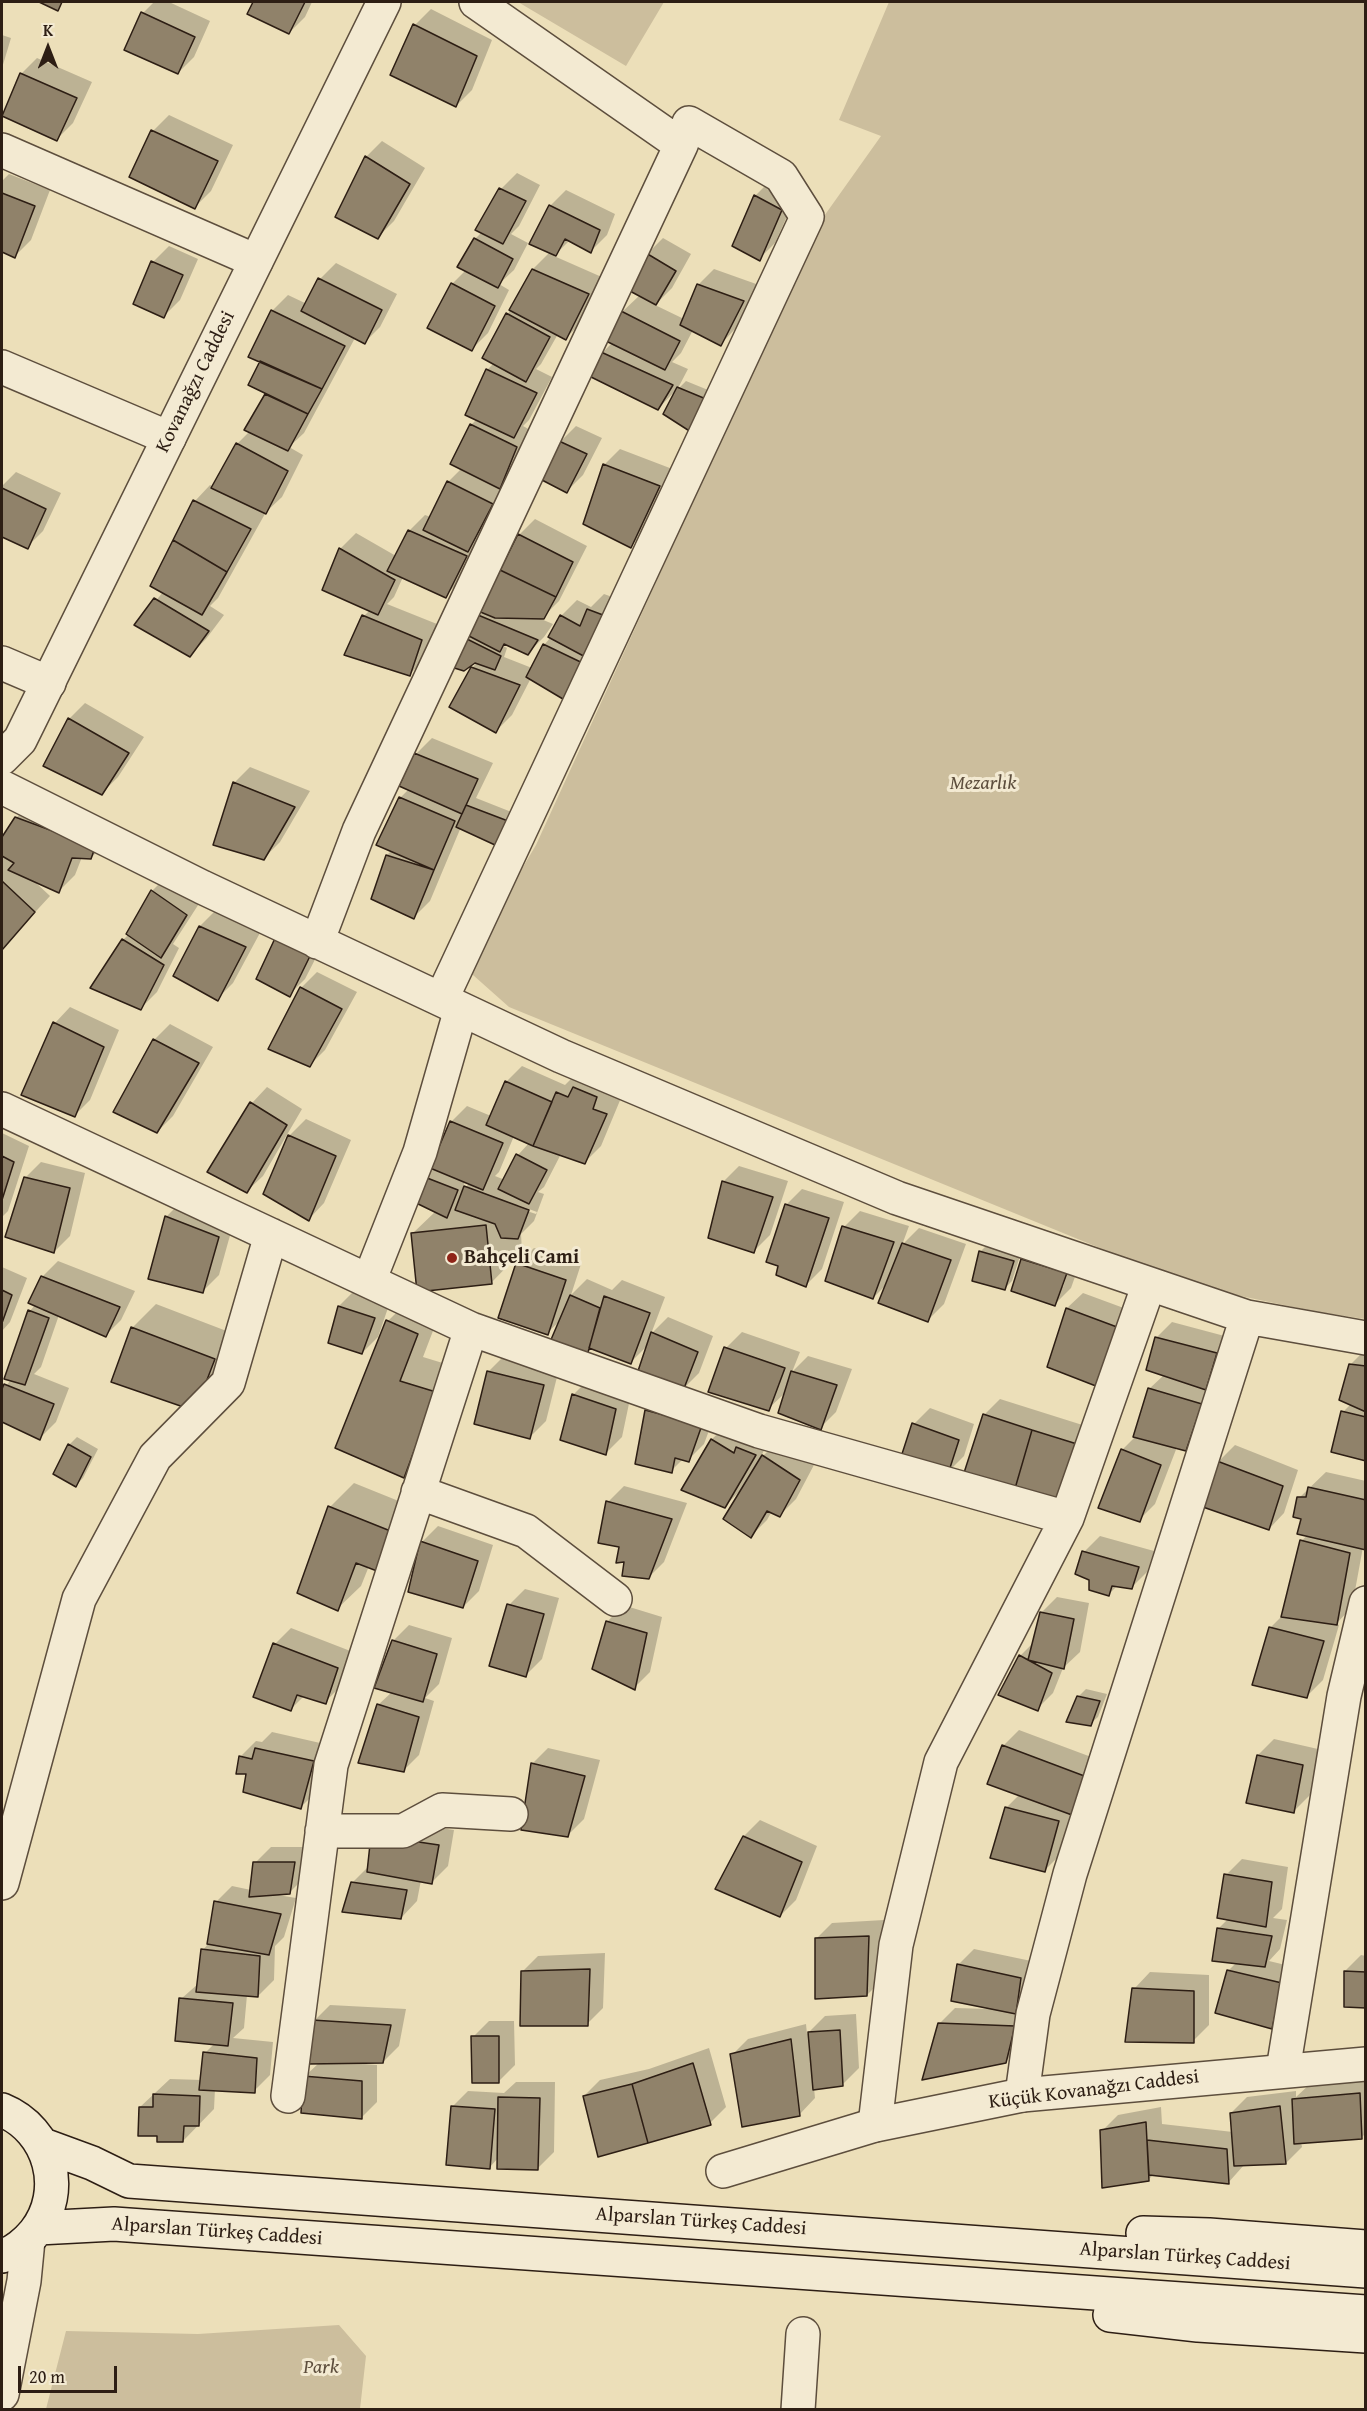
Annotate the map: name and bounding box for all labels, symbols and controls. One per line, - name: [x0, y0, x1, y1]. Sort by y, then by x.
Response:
- north arrow: [18, 18, 78, 78]
- text: K: [43, 18, 53, 42]
- street label: Kovanağzı Caddesi: [151, 307, 241, 457]
- park label: Mezarlık: [950, 772, 1016, 796]
- place label: Bahçeli Cami: [464, 1246, 579, 1270]
- marker: Bahçeli Cami: [445, 1251, 459, 1265]
- street label: Küçük Kovanağzı Caddesi: [988, 2065, 1200, 2115]
- street label: Alparslan Türkeş Caddesi: [595, 2203, 807, 2241]
- street label: Alparslan Türkeş Caddesi: [111, 2213, 323, 2251]
- street label: Alparslan Türkeş Caddesi: [1079, 2238, 1291, 2276]
- scale bar: [21, 2354, 120, 2392]
- park label: Park: [303, 2356, 339, 2380]
- text: 20 m: [29, 2363, 65, 2390]

